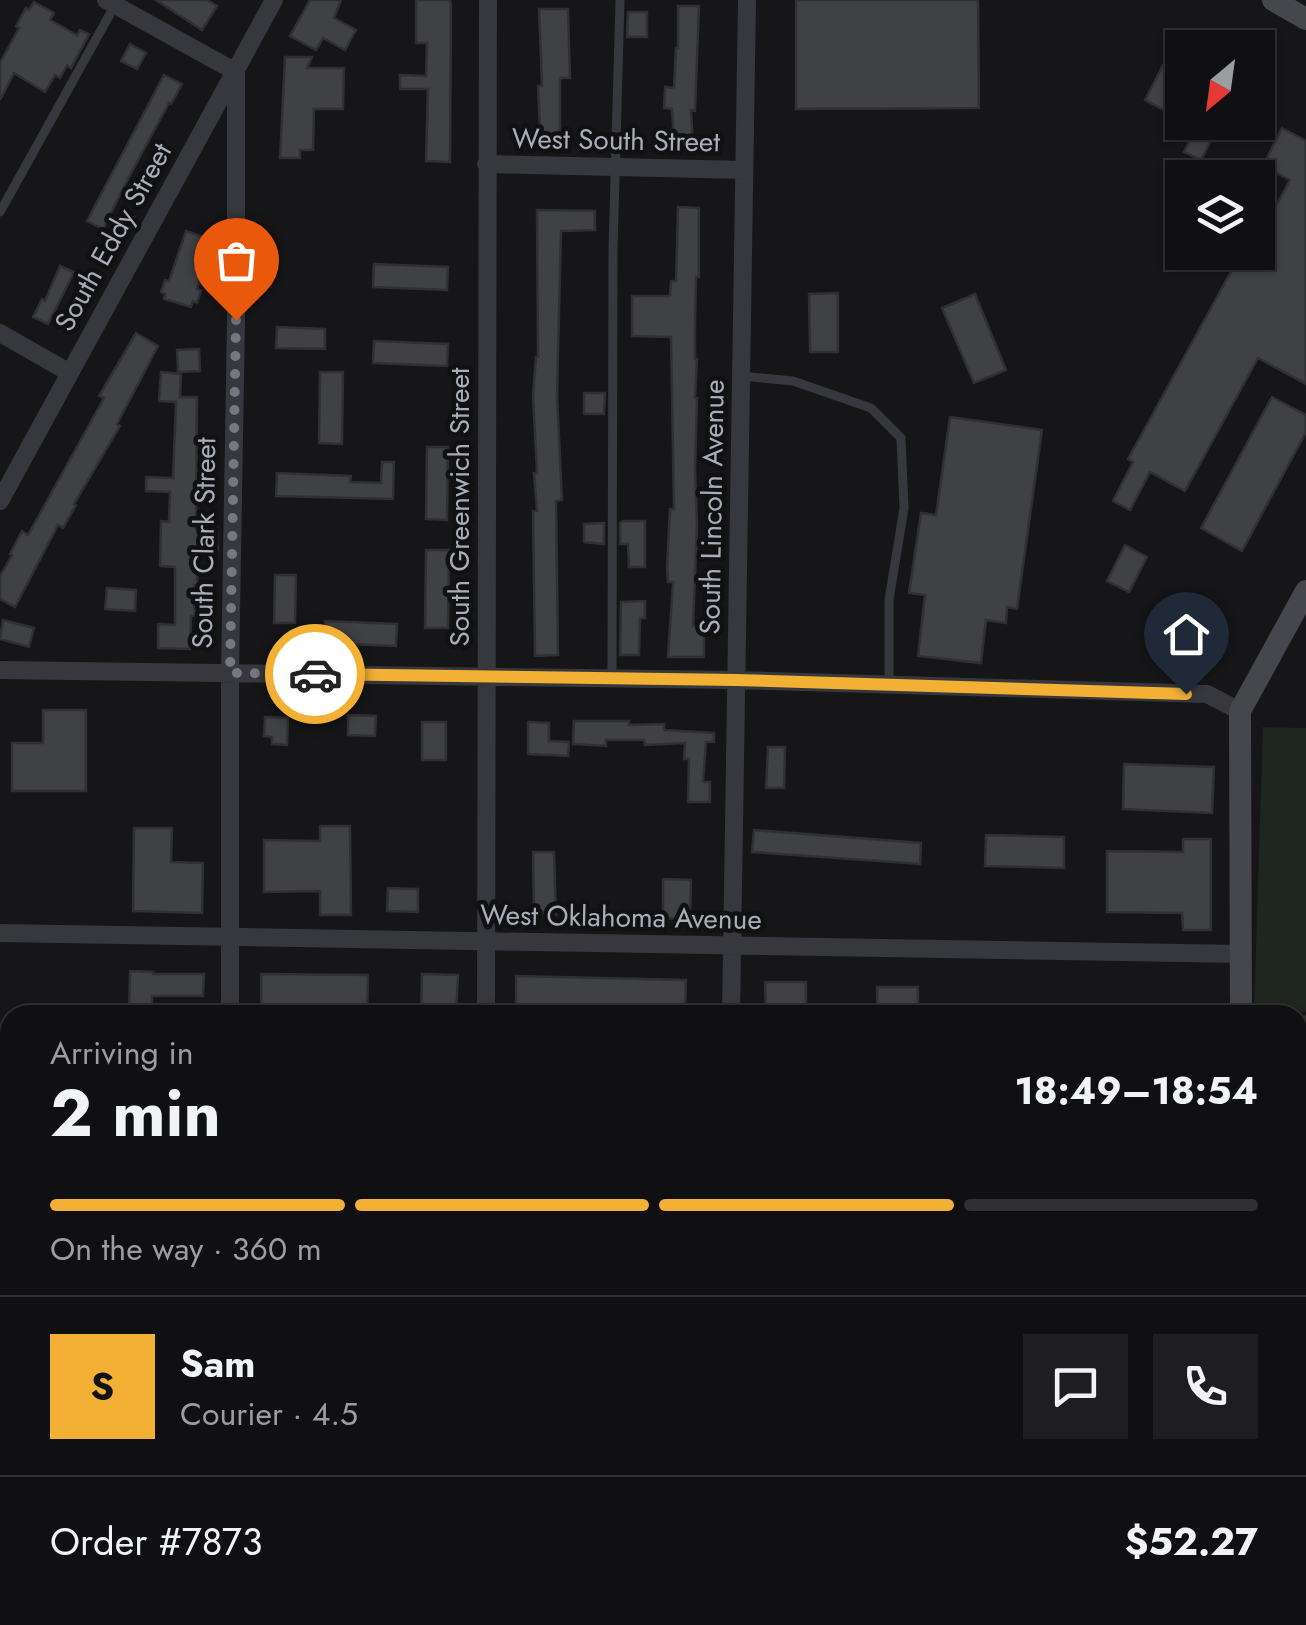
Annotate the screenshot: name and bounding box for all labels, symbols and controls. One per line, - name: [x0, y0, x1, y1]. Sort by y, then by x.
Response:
- north arrow: [1165, 30, 1275, 140]
- map controls: [1165, 30, 1275, 270]
- street label: West South Street: [512, 118, 721, 162]
- street label: South Eddy Street: [44, 135, 182, 339]
- button: layers: [1165, 160, 1275, 270]
- pin: [194, 218, 279, 321]
- icon: bag: [209, 233, 264, 288]
- street label: South Greenwich Street: [439, 367, 480, 647]
- street label: South Lincoln Avenue: [689, 379, 735, 635]
- street label: South Clark Street: [182, 437, 226, 649]
- pin: [1144, 592, 1229, 695]
- icon: home: [1159, 607, 1214, 662]
- courier: [265, 624, 365, 724]
- icon: car: [288, 647, 343, 702]
- street label: West Oklahoma Avenue: [480, 894, 762, 940]
- text: Arriving in: [50, 1030, 194, 1076]
- text: 18:49–18:54: [1014, 1063, 1258, 1118]
- text: 2 min: [50, 1066, 221, 1160]
- text: On the way · 360 m: [50, 1226, 322, 1272]
- button: chat: [1023, 1334, 1128, 1439]
- button: phone: [1153, 1334, 1258, 1439]
- text: Sam: [180, 1336, 255, 1391]
- text: S: [91, 1359, 114, 1414]
- text: Courier · 4.5: [180, 1391, 358, 1437]
- text: Order #7873: [50, 1514, 263, 1569]
- text: $52.27: [1125, 1514, 1258, 1569]

